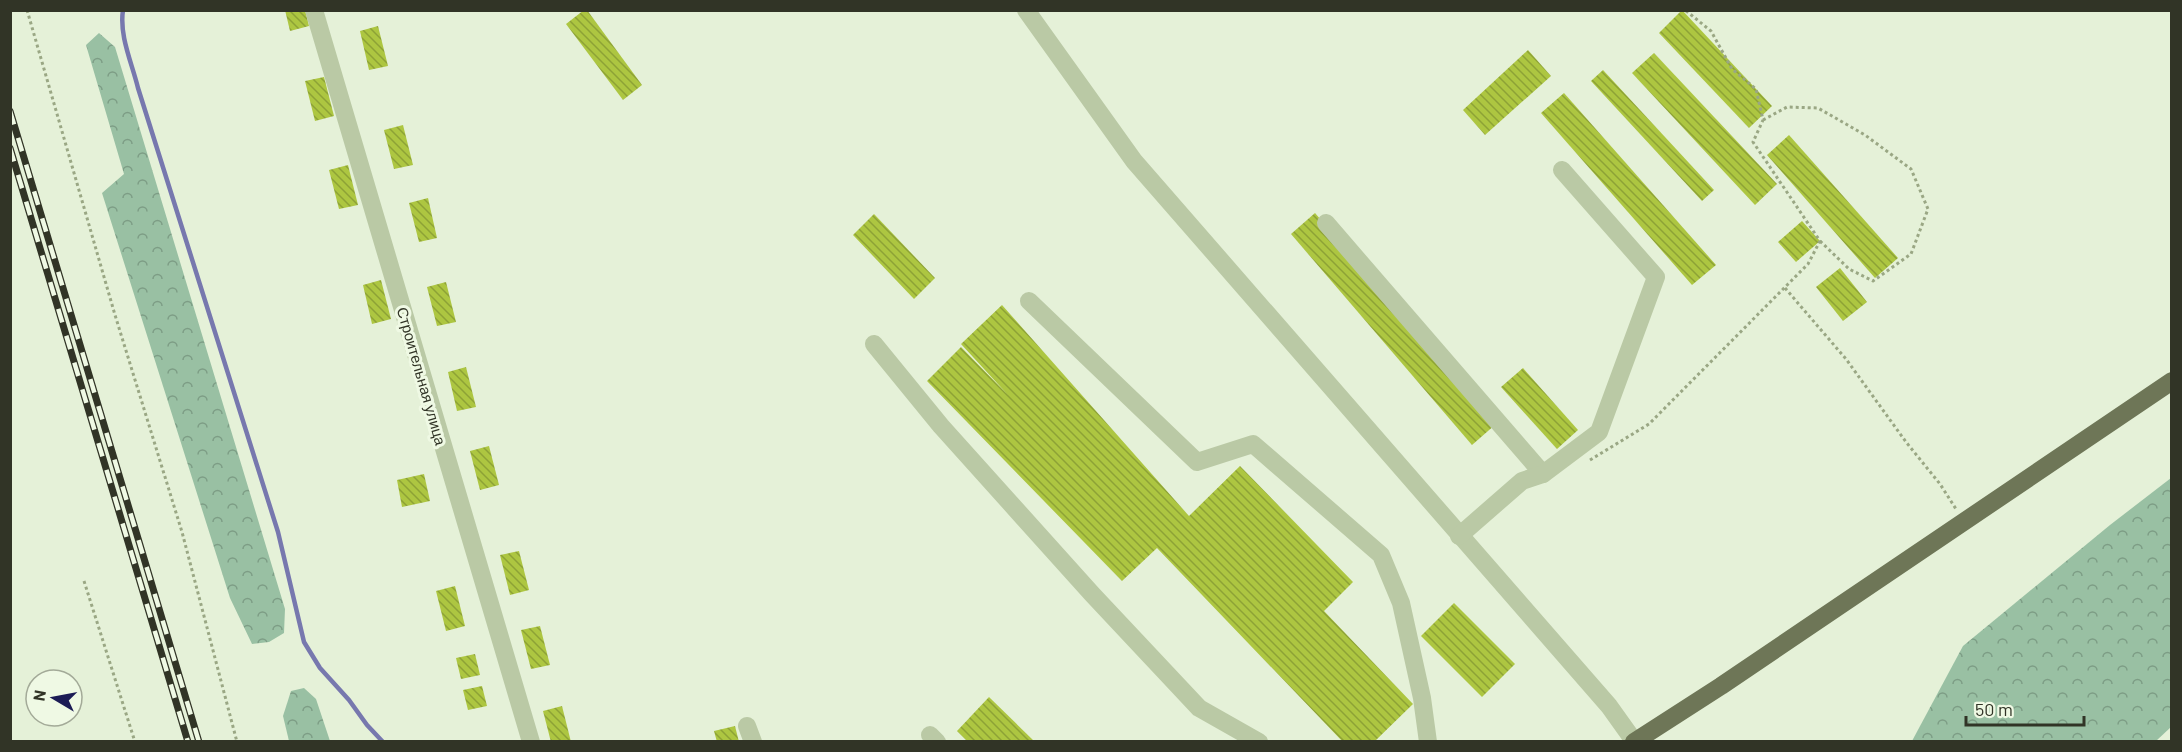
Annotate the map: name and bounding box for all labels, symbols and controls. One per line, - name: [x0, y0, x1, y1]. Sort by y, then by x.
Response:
- street label: Строительная улица: [394, 305, 451, 448]
- north arrow: [24, 668, 84, 728]
- text: N: [28, 688, 49, 702]
- scale bar: [1966, 689, 2084, 727]
- text: 50 m: [1975, 698, 2013, 720]

